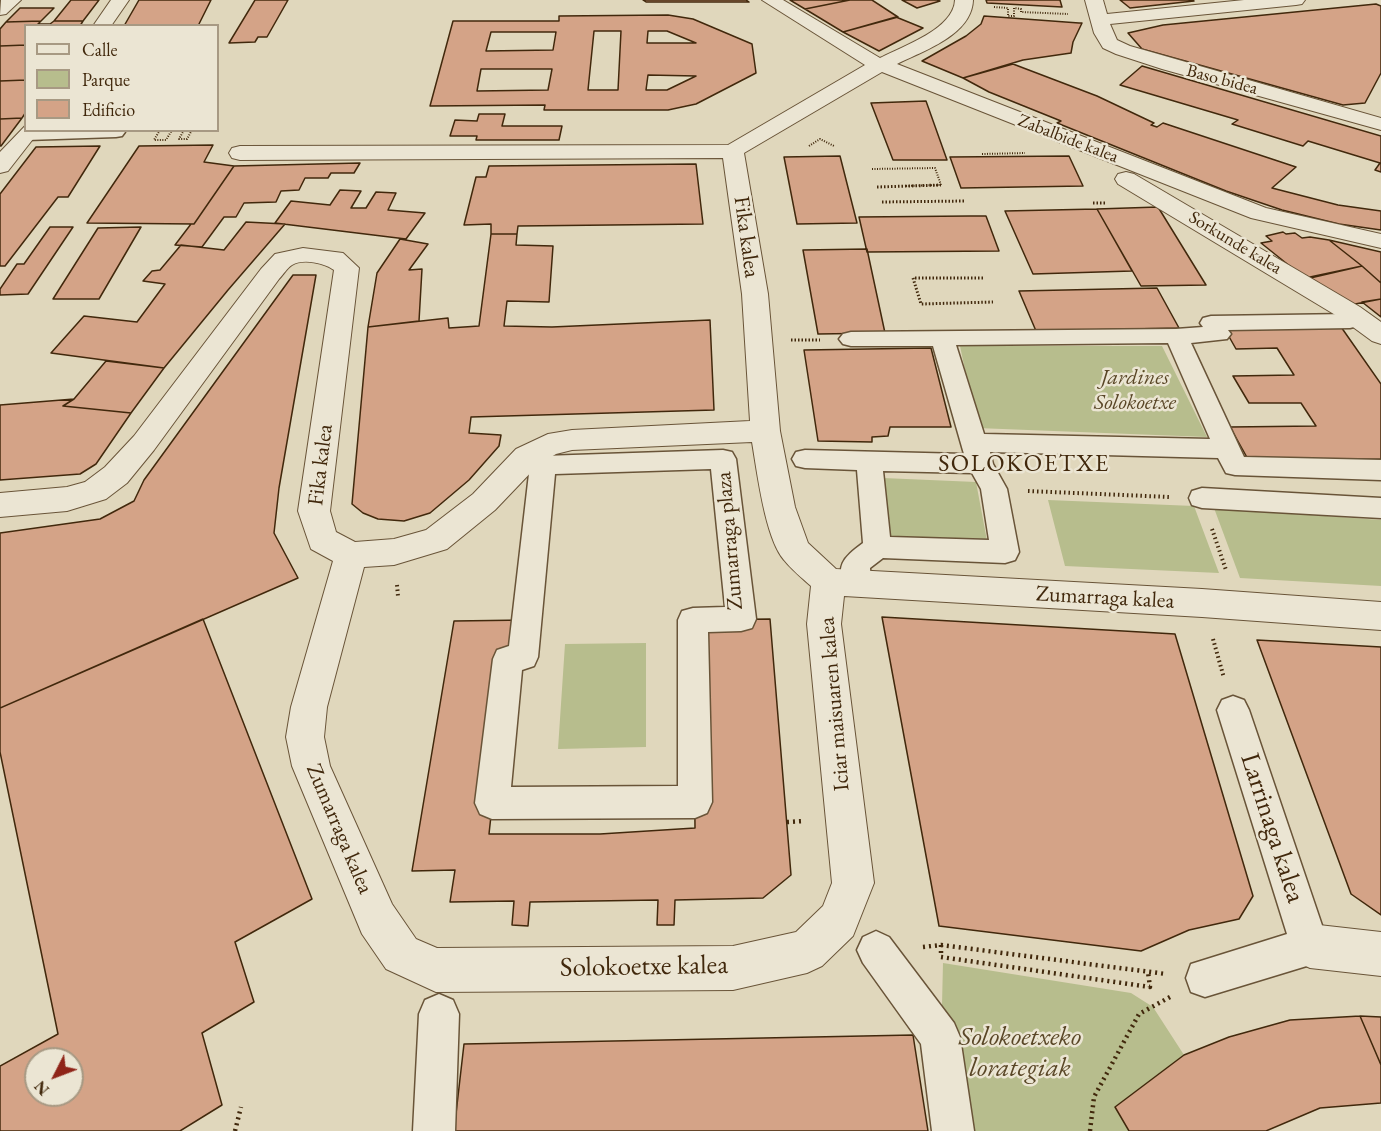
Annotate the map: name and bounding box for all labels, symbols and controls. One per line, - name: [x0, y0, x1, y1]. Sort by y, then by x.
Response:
- legend: [24, 24, 219, 132]
- text: Calle: [82, 38, 118, 61]
- street label: Baso bidea: [1184, 60, 1260, 100]
- text: Parque: [82, 68, 130, 91]
- text: Edificio: [82, 98, 135, 121]
- street label: Zabalbide kalea: [1015, 110, 1121, 168]
- street label: Fika kalea: [727, 195, 765, 279]
- street label: Sorkunde kalea: [1185, 207, 1285, 279]
- park label: Jardines Solokoetxe: [1094, 365, 1176, 416]
- street label: Fika kalea: [303, 423, 339, 507]
- district label: SOLOKOETXE: [938, 450, 1110, 478]
- street label: Zumarraga plaza: [711, 471, 749, 611]
- street label: Zumarraga kalea: [1035, 581, 1175, 615]
- street label: Iciar maisuaren kalea: [814, 616, 856, 792]
- street label: Larrinaga kalea: [1233, 749, 1311, 907]
- street label: Zumarraga kalea: [300, 760, 378, 898]
- street label: Solokoetxe kalea: [560, 949, 728, 985]
- park label: Solokoetxeko lorategiak: [959, 1022, 1081, 1085]
- north arrow: [24, 1047, 84, 1107]
- text: N: [30, 1076, 54, 1100]

